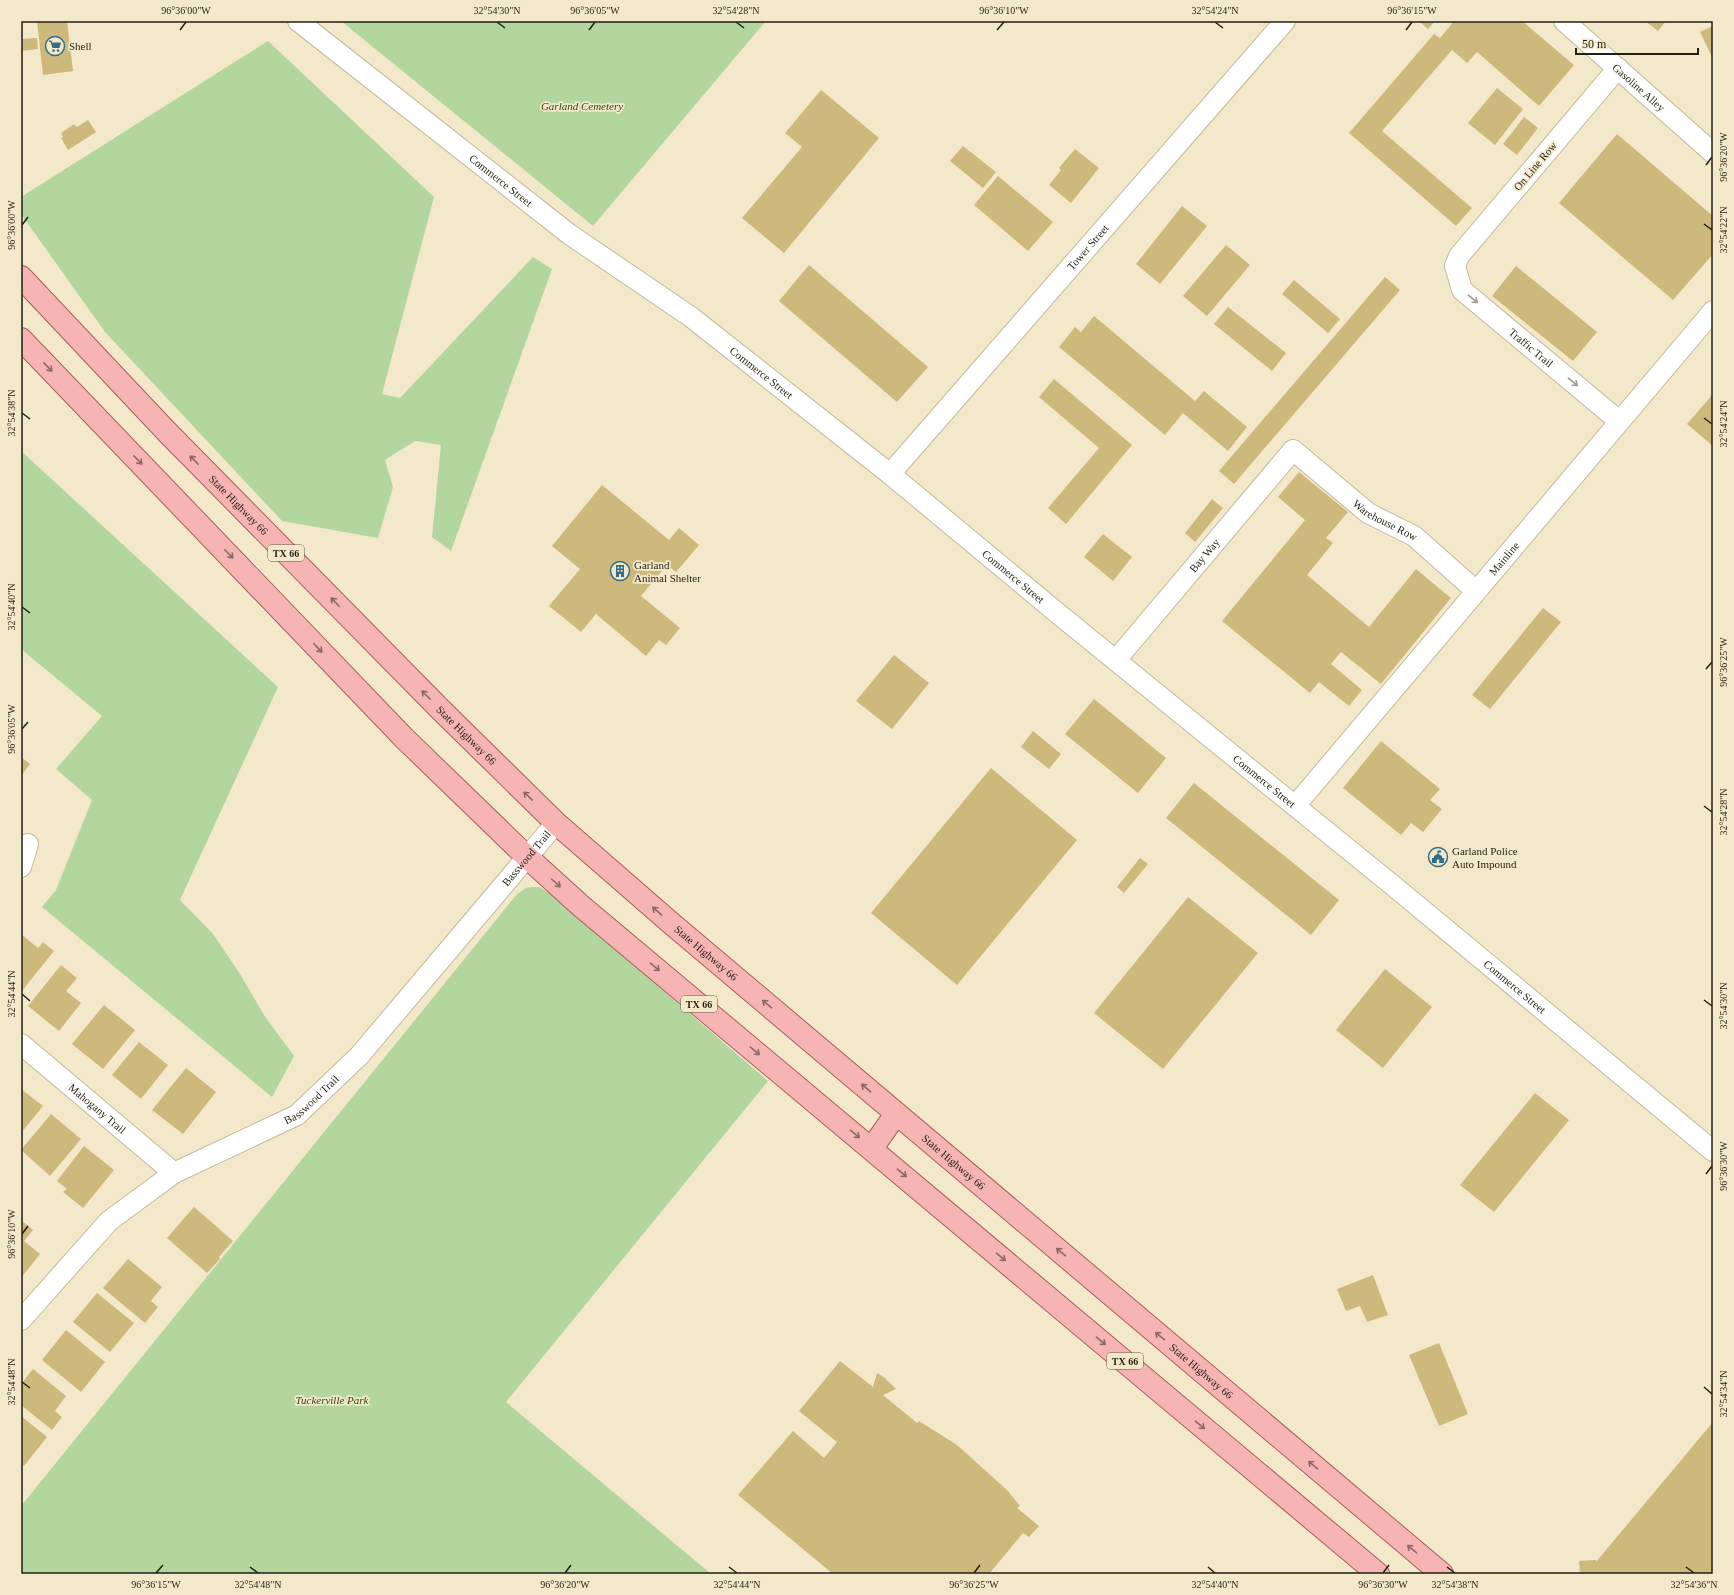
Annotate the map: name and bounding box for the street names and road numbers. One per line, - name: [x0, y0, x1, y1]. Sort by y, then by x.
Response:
- street label: Gasoline Alley: [1610, 61, 1668, 114]
- street label: On Line Row: [1511, 139, 1559, 193]
- street label: Commerce Street: [467, 152, 535, 209]
- street label: Tower Street: [1065, 222, 1111, 272]
- street label: Traffic Trail: [1507, 326, 1556, 369]
- street label: Commerce Street: [728, 344, 795, 401]
- street label: State Highway 66: [207, 472, 271, 537]
- street label: Warehouse Row: [1351, 497, 1419, 543]
- street label: Bay Way: [1187, 536, 1222, 574]
- street label: Mainline: [1487, 539, 1522, 578]
- road number: TX 66: [268, 545, 304, 561]
- street label: Commerce Street: [980, 547, 1047, 606]
- street label: State Highway 66: [434, 703, 499, 767]
- street label: Commerce Street: [1231, 752, 1298, 810]
- street label: Basswood Trail: [500, 828, 553, 888]
- street label: State Highway 66: [672, 923, 741, 983]
- street label: Commerce Street: [1482, 958, 1548, 1016]
- road number: TX 66: [681, 996, 717, 1012]
- street label: Basswood Trail: [282, 1073, 341, 1126]
- street label: Mahogany Trail: [67, 1081, 128, 1136]
- street label: State Highway 66: [920, 1132, 988, 1192]
- street label: State Highway 66: [1167, 1341, 1236, 1401]
- road number: TX 66: [1107, 1353, 1143, 1369]

